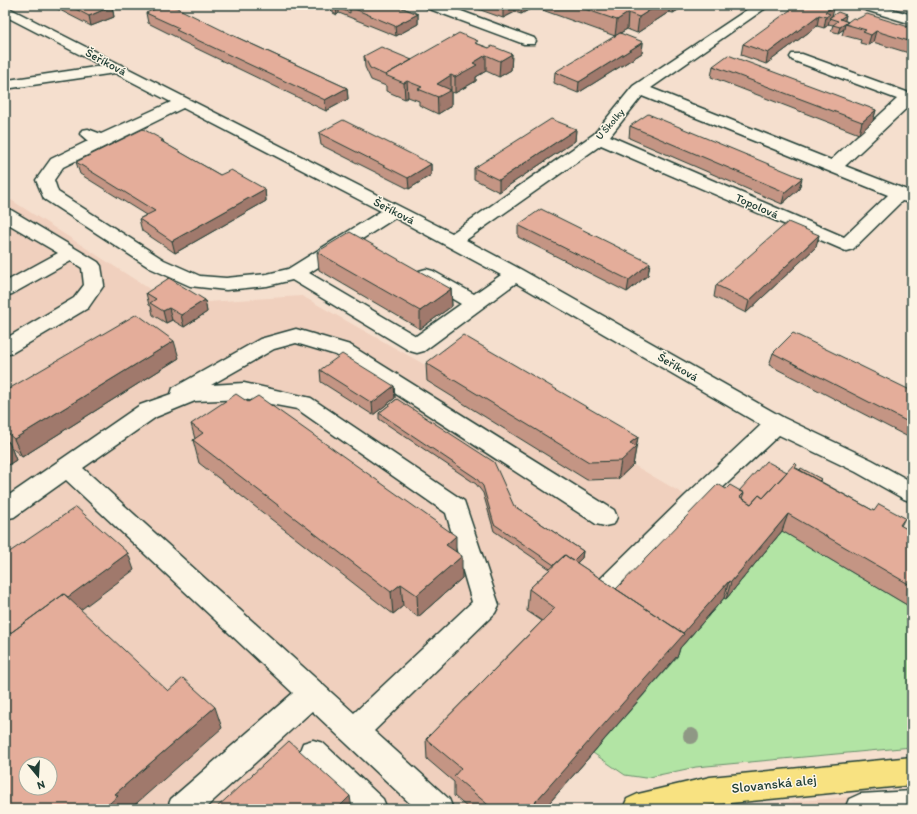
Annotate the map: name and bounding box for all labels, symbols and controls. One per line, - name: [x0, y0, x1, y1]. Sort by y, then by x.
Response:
- street label: Šeříková: [83, 45, 130, 79]
- street label: U Školky: [593, 105, 627, 142]
- street label: Topolová: [733, 190, 781, 222]
- street label: Šeříková: [371, 195, 418, 228]
- street label: Šeříková: [655, 350, 701, 385]
- north arrow: [18, 756, 58, 796]
- street label: Slovanská alej: [731, 771, 817, 797]
- text: N: [35, 778, 46, 792]

